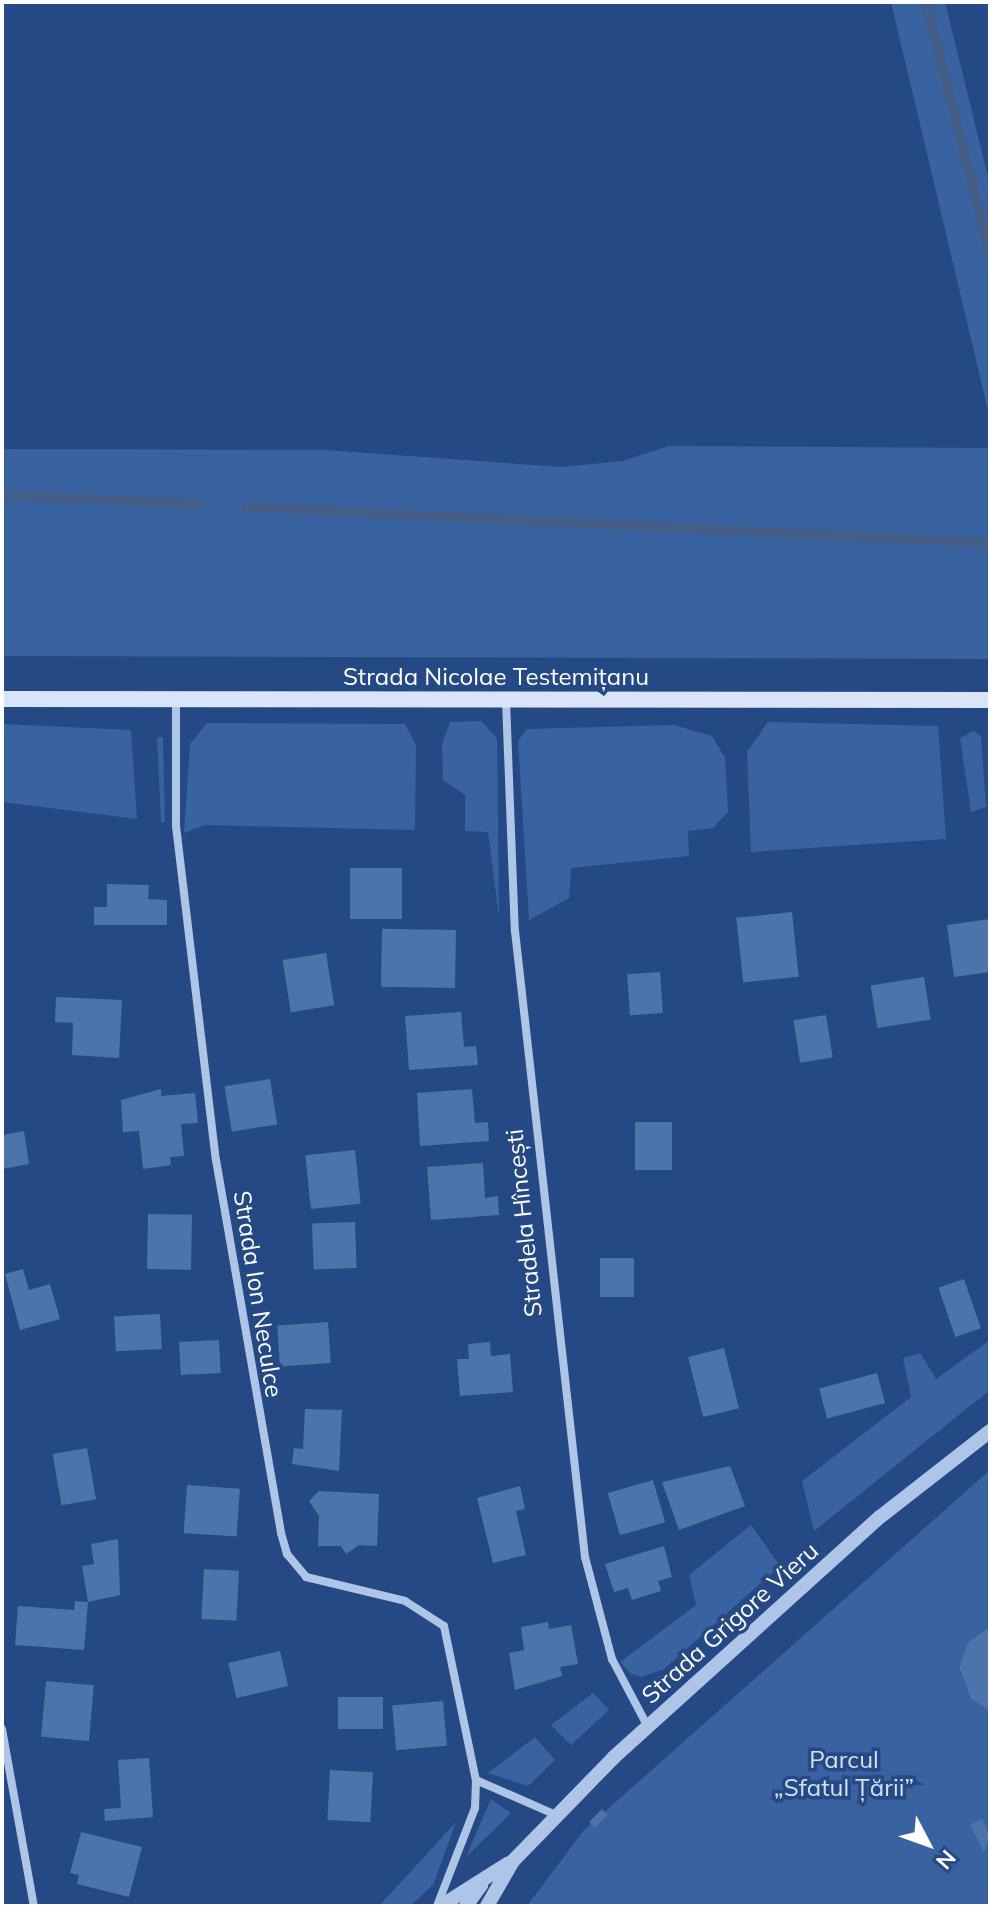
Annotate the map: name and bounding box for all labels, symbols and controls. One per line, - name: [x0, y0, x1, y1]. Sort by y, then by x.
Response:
- street label: Strada Nicolae Testemițanu: [343, 663, 649, 691]
- street label: Stradela Hîncești: [500, 1128, 548, 1318]
- street label: Strada Ion Neculce: [227, 1189, 289, 1399]
- street label: Strada Grigore Vieru: [636, 1536, 824, 1710]
- park label: Parcul „Sfatul Țării”: [774, 1746, 914, 1802]
- north arrow: [888, 1804, 968, 1884]
- text: N: [930, 1844, 962, 1875]

